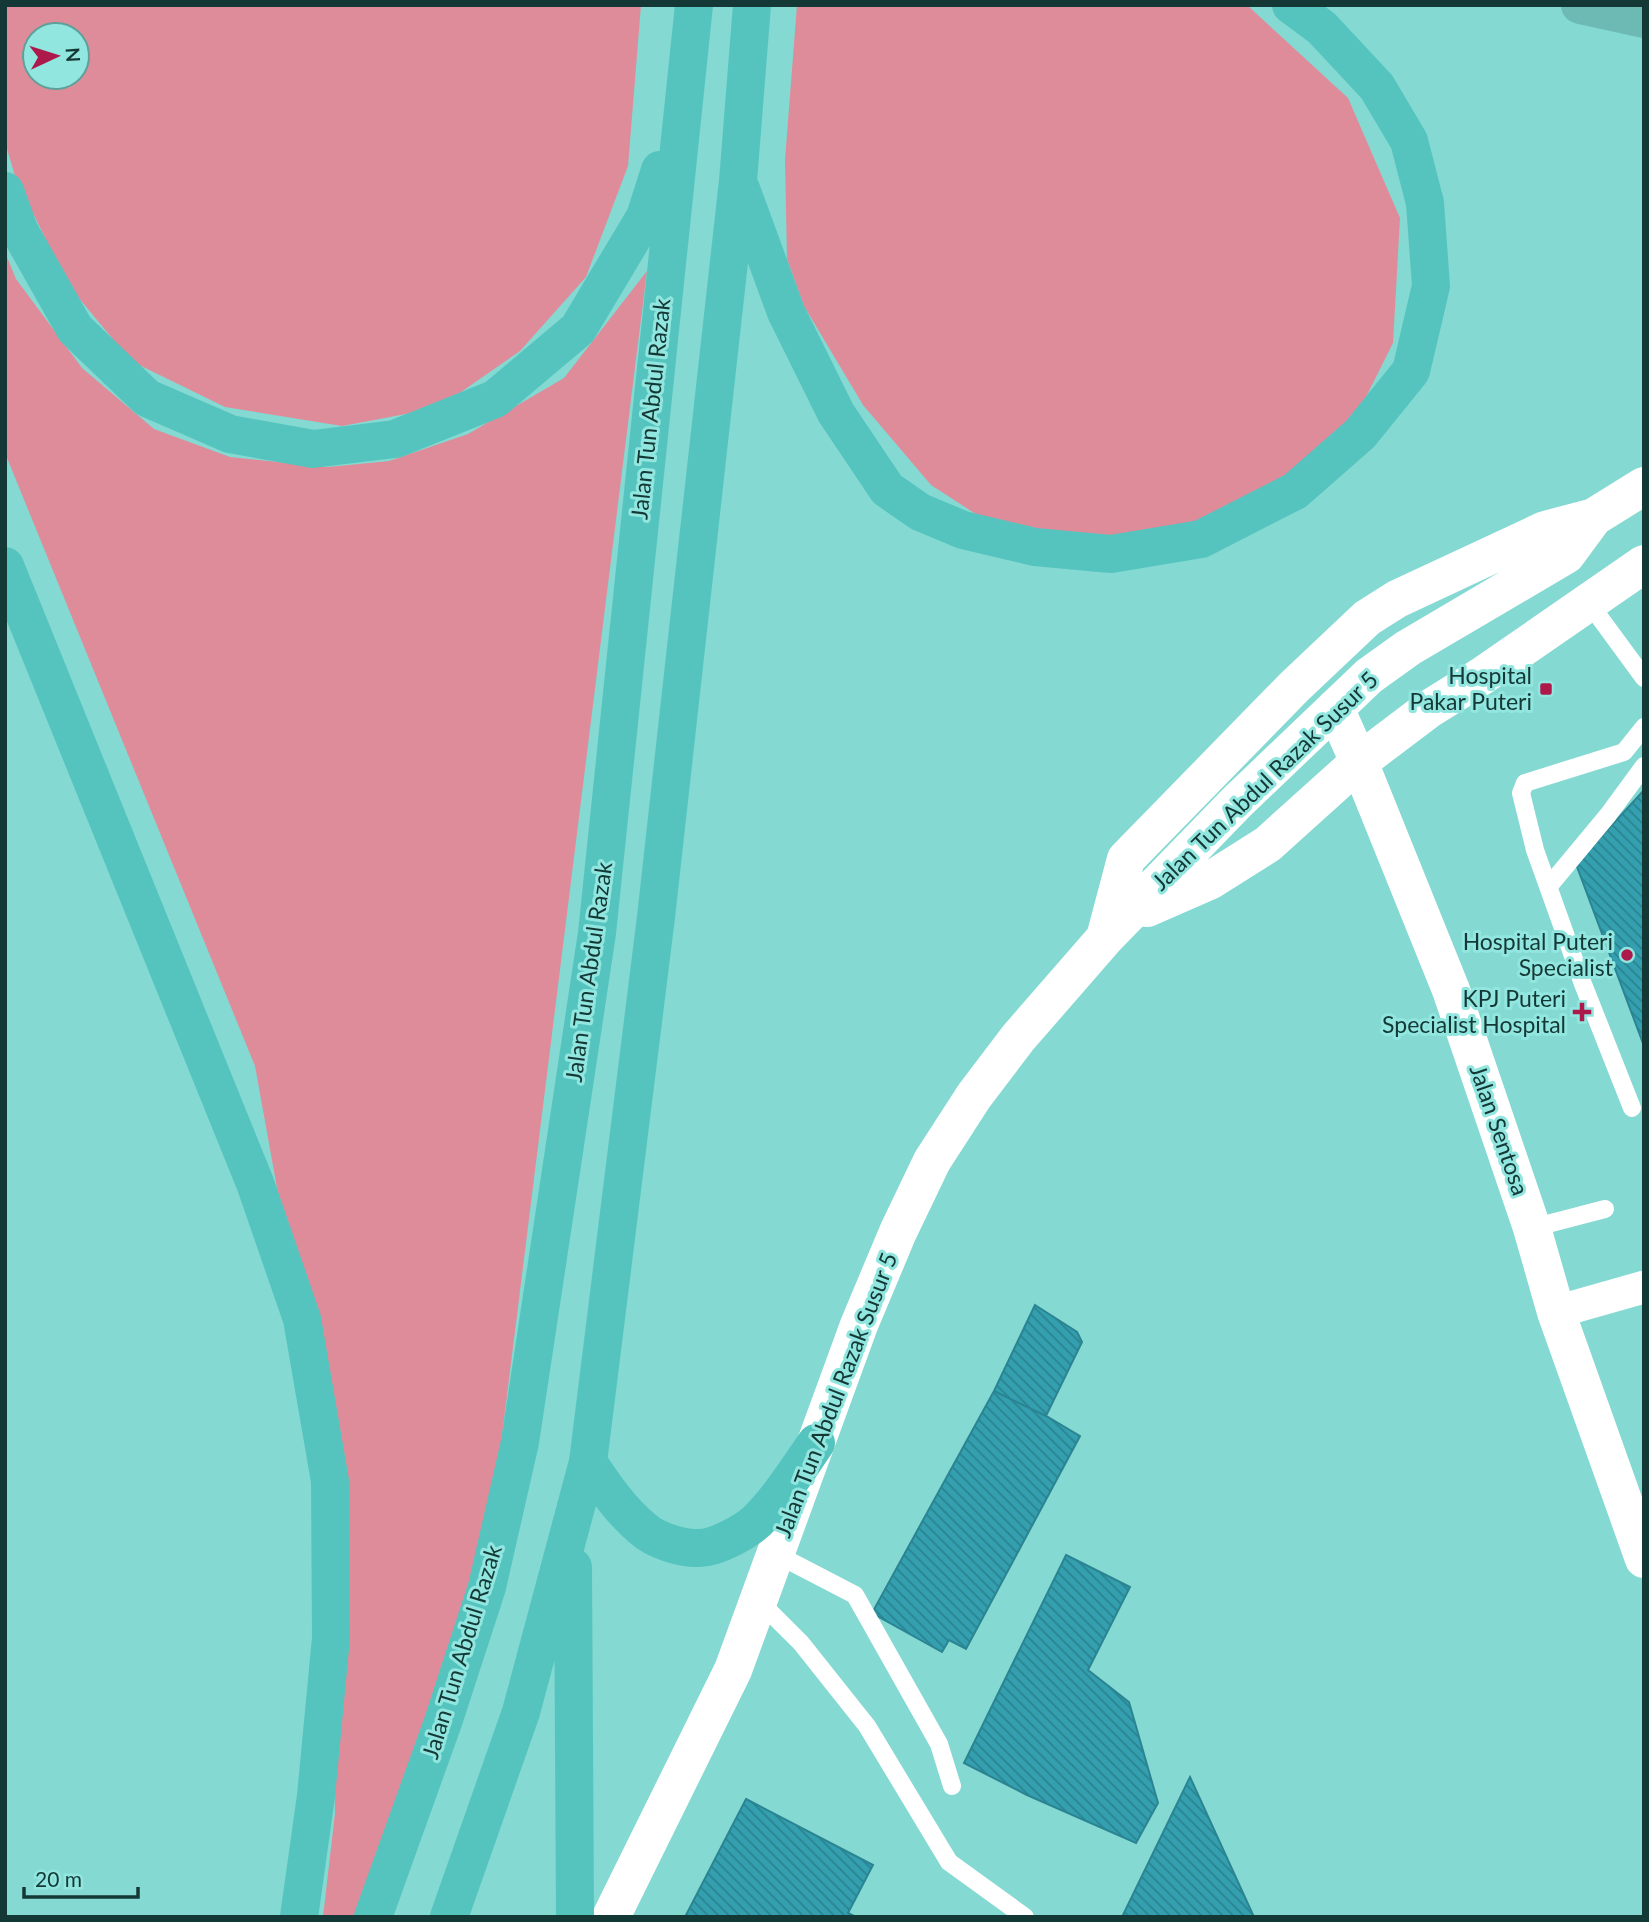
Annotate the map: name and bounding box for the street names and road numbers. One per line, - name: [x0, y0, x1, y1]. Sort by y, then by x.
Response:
- street label: Jalan Tun Abdul Razak: [624, 297, 676, 521]
- street label: Jalan Tun Abdul Razak Susur 5: [1146, 665, 1383, 896]
- street label: Jalan Tun Abdul Razak: [559, 860, 617, 1084]
- street label: Jalan Sentosa: [1465, 1061, 1535, 1199]
- street label: Jalan Tun Abdul Razak Susur 5: [768, 1248, 902, 1541]
- street label: Jalan Tun Abdul Razak: [415, 1541, 507, 1762]

